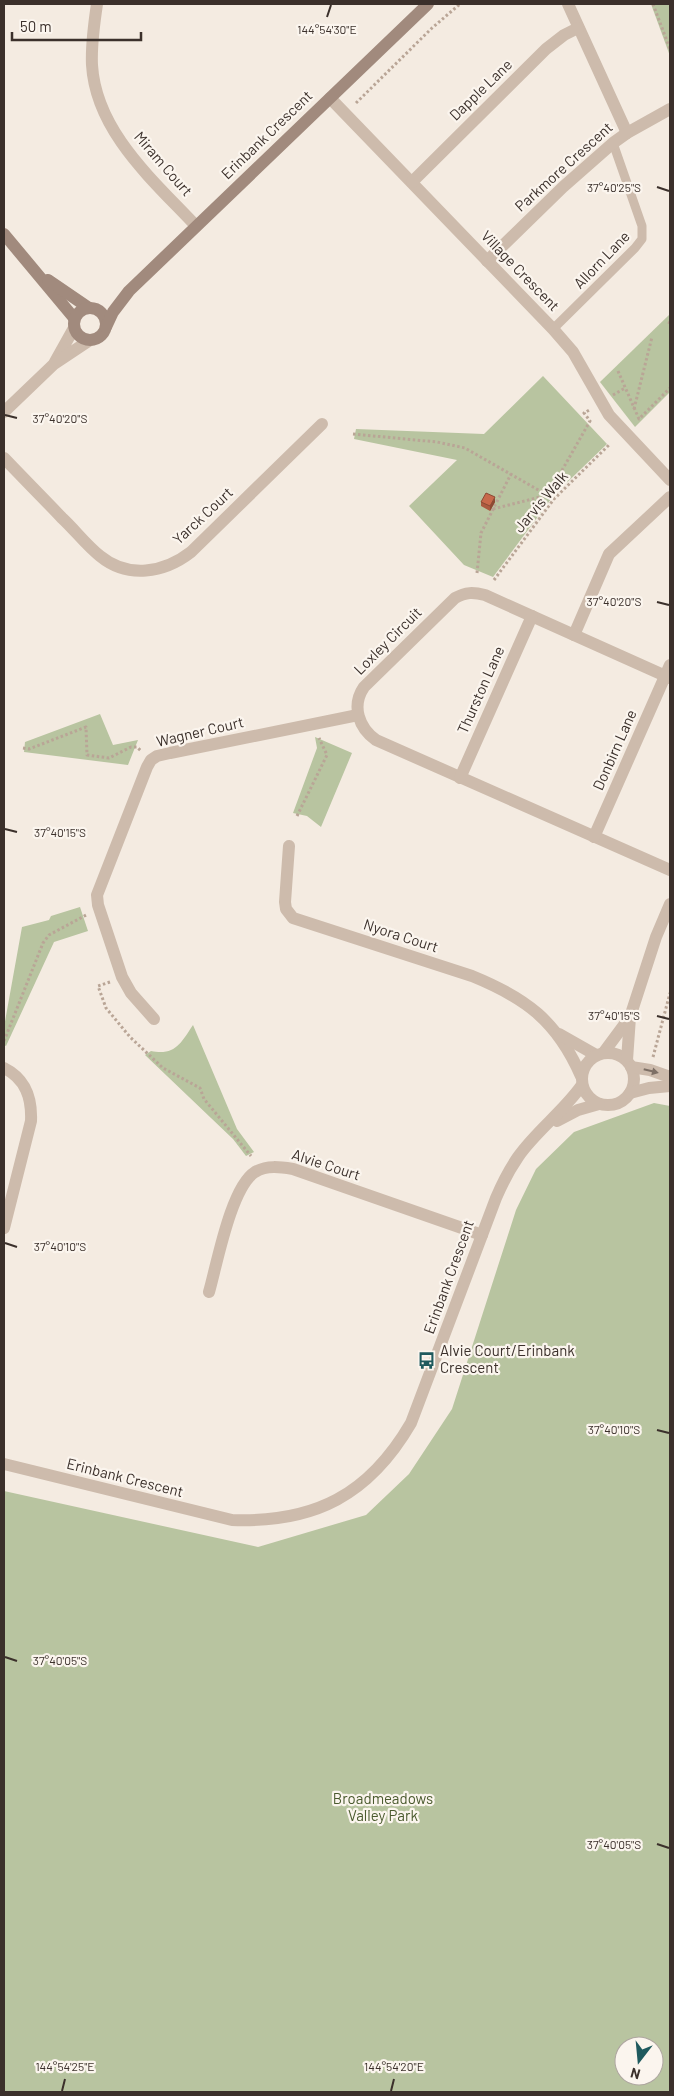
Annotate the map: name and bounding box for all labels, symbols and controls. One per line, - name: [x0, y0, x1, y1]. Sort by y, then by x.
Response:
- scale bar: [12, 10, 141, 42]
- text: 50 m: [20, 17, 52, 35]
- text: 144°54'30"E: [297, 22, 357, 36]
- street label: Dapple Lane: [445, 55, 515, 124]
- street label: Erinbank Crescent: [217, 86, 316, 182]
- street label: Parkmore Crescent: [511, 118, 616, 215]
- street label: Miram Court: [131, 127, 197, 199]
- text: 37°40'25"S: [587, 180, 641, 194]
- street label: Village Crescent: [478, 226, 564, 314]
- street label: Allorn Lane: [569, 227, 633, 292]
- text: 37°40'20"S: [33, 411, 87, 425]
- street label: Jarvis Walk: [509, 467, 571, 536]
- street label: Yarck Court: [169, 483, 236, 548]
- text: 37°40'20"S: [587, 594, 641, 608]
- street label: Loxley Circuit: [350, 603, 425, 678]
- street label: Thurston Lane: [453, 643, 507, 736]
- street label: Donbirn Lane: [588, 707, 640, 793]
- street label: Wagner Court: [154, 712, 245, 750]
- text: 37°40'15"S: [34, 825, 86, 839]
- street label: Nyora Court: [362, 915, 441, 956]
- text: 37°40'15"S: [588, 1008, 640, 1022]
- one-way arrow: [643, 1067, 658, 1075]
- street label: Alvie Court: [290, 1145, 363, 1184]
- street label: Erinbank Crescent: [419, 1217, 477, 1336]
- text: 37°40'10"S: [34, 1239, 86, 1253]
- place label: Alvie Court/Erinbank Crescent: [440, 1341, 575, 1376]
- bus stop icon: Alvie Court/Erinbank Crescent: [416, 1350, 436, 1370]
- text: 37°40'10"S: [588, 1422, 640, 1436]
- street label: Erinbank Crescent: [65, 1454, 186, 1500]
- text: 37°40'05"S: [33, 1653, 87, 1667]
- park label: Broadmeadows Valley Park: [333, 1789, 433, 1824]
- text: 37°40'05"S: [587, 1837, 641, 1851]
- north arrow: [614, 2036, 664, 2086]
- text: 144°54'25"E: [35, 2059, 95, 2073]
- text: 144°54'20"E: [364, 2059, 424, 2073]
- text: N: [628, 2065, 642, 2083]

